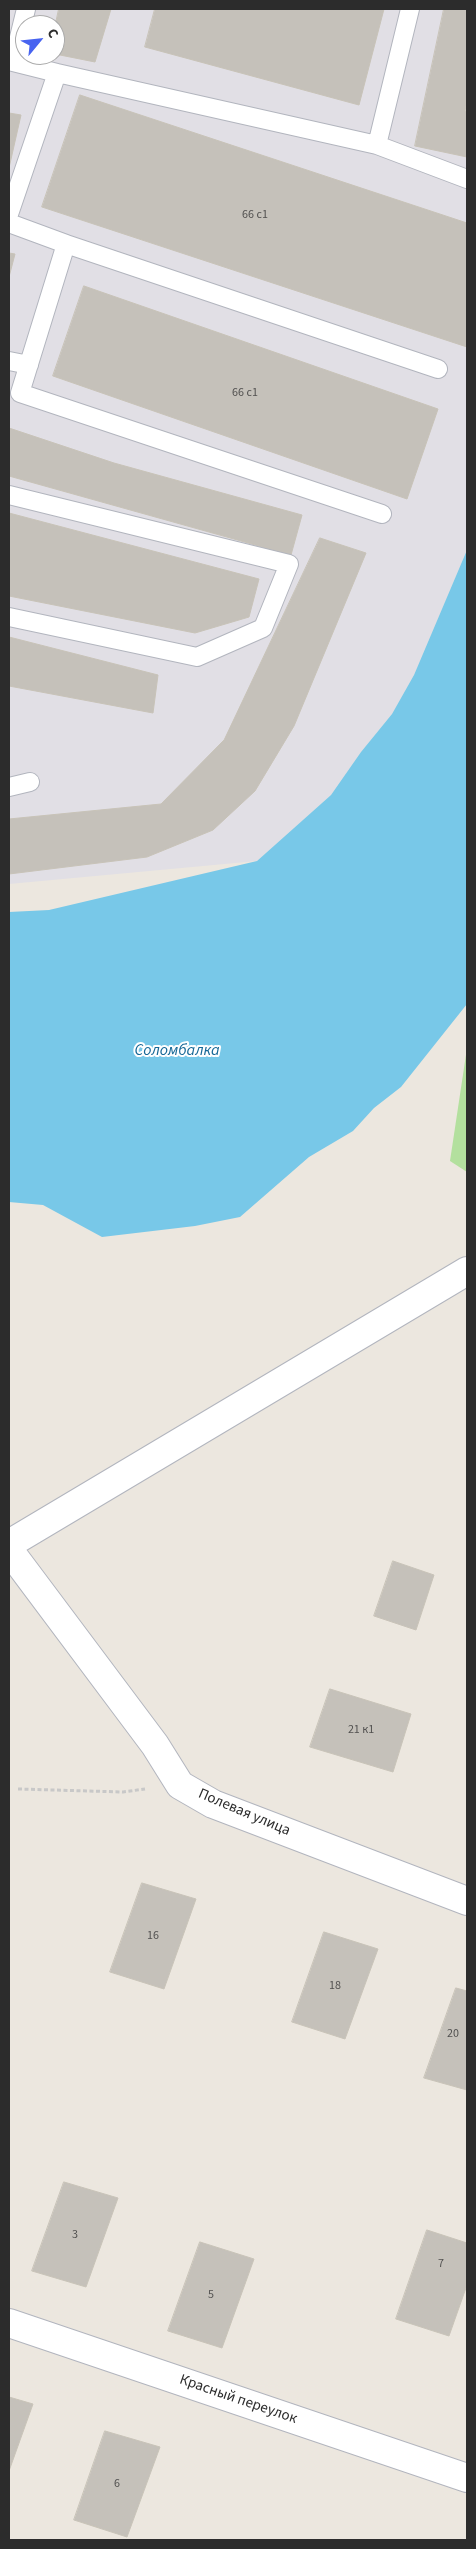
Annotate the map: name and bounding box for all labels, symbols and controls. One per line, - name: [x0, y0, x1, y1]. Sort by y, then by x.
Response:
- north arrow: [15, 15, 65, 65]
- text: С: [42, 25, 63, 42]
- house number: 66 с1: [242, 208, 268, 222]
- house number: 66 с1: [232, 386, 258, 400]
- water label: Соломбалка: [134, 1041, 220, 1061]
- house number: 21 к1: [348, 1723, 374, 1737]
- street label: Полевая улица: [195, 1785, 293, 1841]
- house number: 16: [147, 1929, 159, 1943]
- house number: 18: [329, 1979, 341, 1993]
- house number: 20: [447, 2027, 459, 2041]
- house number: 3: [72, 2228, 78, 2242]
- house number: 7: [438, 2257, 444, 2271]
- house number: 5: [208, 2288, 214, 2302]
- street label: Красный переулок: [177, 2371, 299, 2429]
- house number: 6: [114, 2477, 120, 2491]

